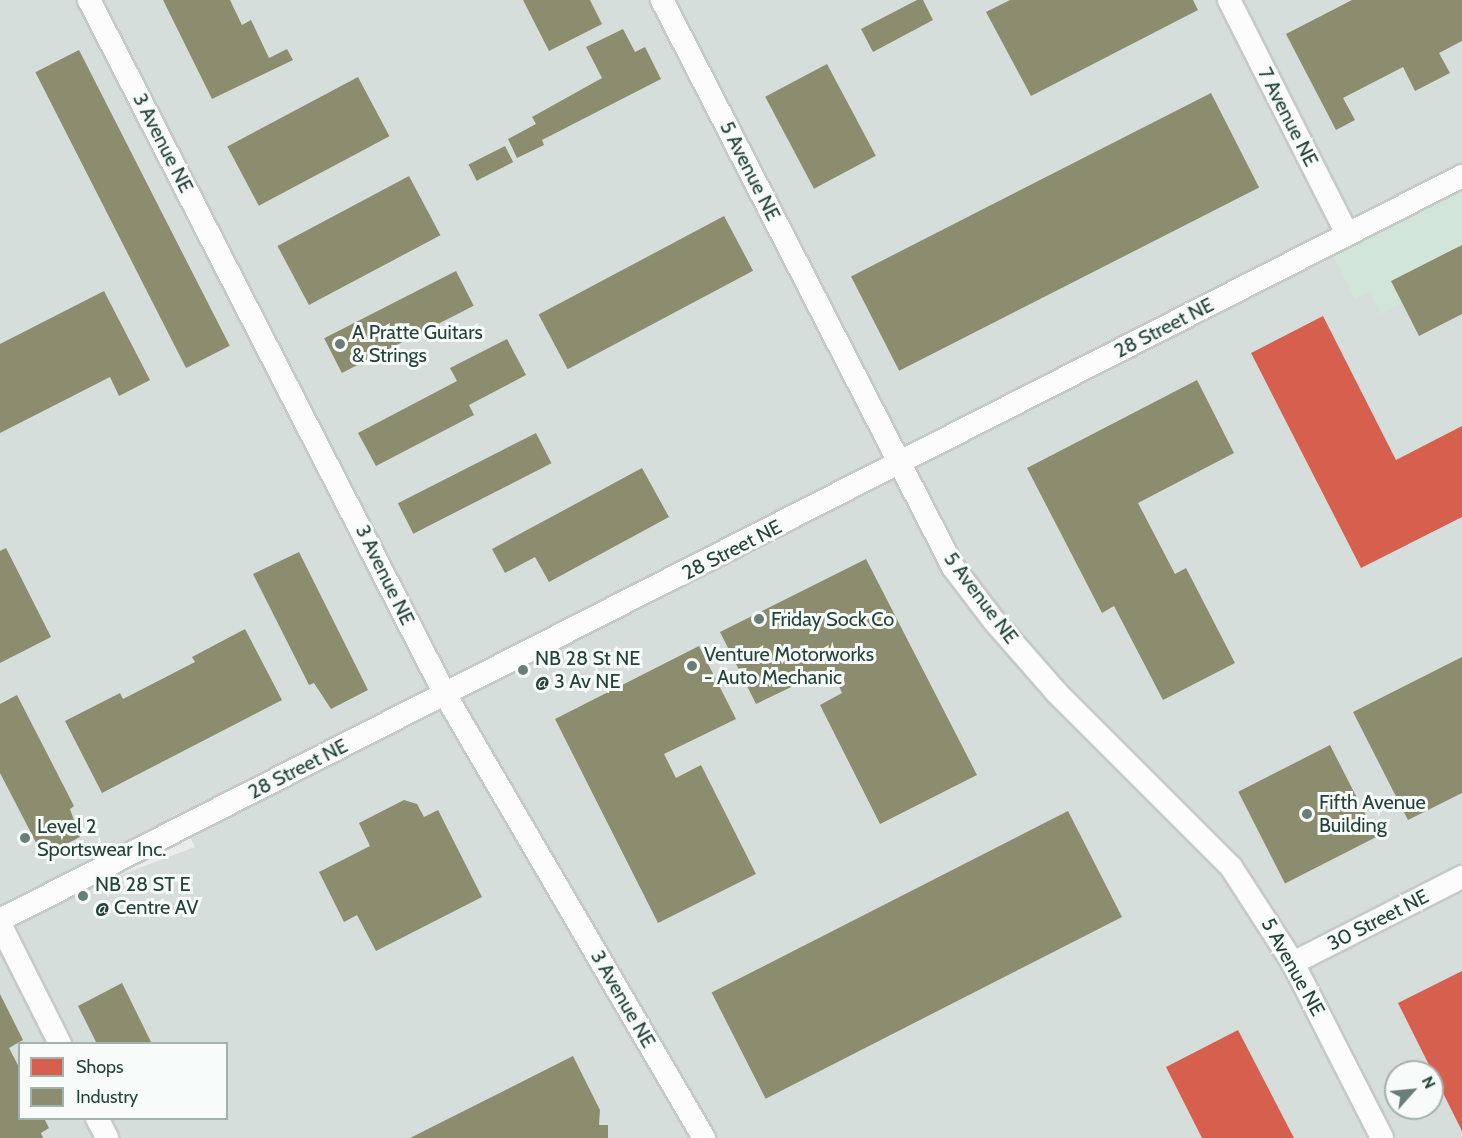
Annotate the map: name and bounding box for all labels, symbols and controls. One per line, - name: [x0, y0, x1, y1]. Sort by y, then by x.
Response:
- street label: 7 Avenue NE: [1253, 64, 1323, 170]
- street label: 3 Avenue NE: [128, 89, 198, 197]
- street label: 5 Avenue NE: [715, 117, 785, 225]
- street label: 28 Street NE: [1110, 293, 1218, 363]
- place label: A Pratte Guitars & Strings: [352, 320, 483, 367]
- marker: A Pratte Guitars & Strings: [333, 337, 347, 351]
- street label: 28 Street NE: [678, 515, 786, 585]
- street label: 3 Avenue NE: [350, 521, 420, 629]
- street label: 5 Avenue NE: [939, 547, 1023, 649]
- place label: Friday Sock Co: [771, 607, 894, 631]
- marker: Friday Sock Co: [752, 612, 766, 626]
- place label: Venture Motorworks - Auto Mechanic: [704, 642, 874, 689]
- place label: NB 28 St NE @ 3 Av NE: [535, 646, 640, 693]
- marker: Venture Motorworks - Auto Mechanic: [685, 659, 699, 673]
- marker: NB 28 St NE @ 3 Av NE: [516, 663, 530, 677]
- street label: 28 Street NE: [244, 734, 352, 804]
- place label: Fifth Avenue Building: [1319, 790, 1426, 837]
- marker: Fifth Avenue Building: [1300, 807, 1314, 821]
- place label: Level 2 Sportswear Inc.: [37, 814, 166, 861]
- marker: Level 2 Sportswear Inc.: [18, 831, 32, 845]
- place label: NB 28 ST E @ Centre AV: [95, 873, 198, 920]
- street label: 30 Street NE: [1323, 884, 1433, 956]
- marker: NB 28 ST E @ Centre AV: [76, 889, 90, 903]
- street label: 5 Avenue NE: [1256, 914, 1330, 1020]
- street label: 3 Avenue NE: [586, 946, 660, 1052]
- legend: [18, 1042, 228, 1120]
- text: Shops: [76, 1056, 124, 1078]
- north arrow: [1384, 1060, 1444, 1120]
- text: N: [1418, 1073, 1440, 1092]
- text: Industry: [76, 1086, 138, 1108]

